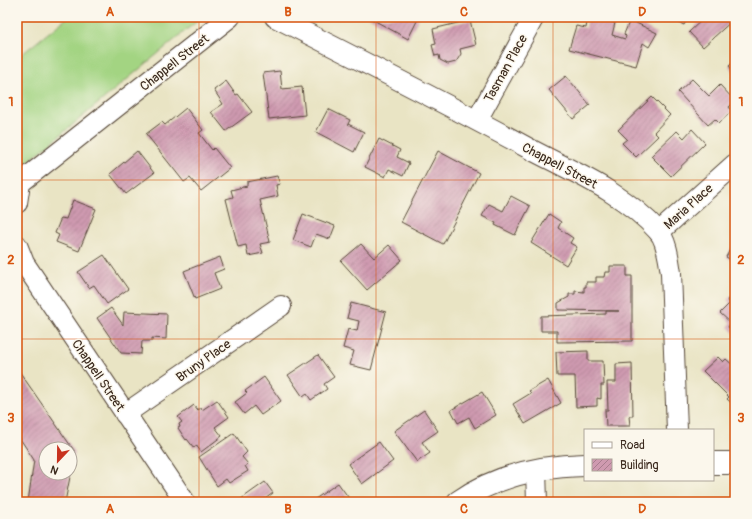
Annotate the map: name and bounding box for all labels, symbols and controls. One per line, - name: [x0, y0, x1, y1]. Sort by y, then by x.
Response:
- text: A: [106, 4, 115, 20]
- text: B: [284, 4, 292, 20]
- text: C: [460, 4, 468, 20]
- text: D: [638, 4, 646, 20]
- street label: Chappell Street: [137, 30, 213, 95]
- street label: Tasman Place: [481, 31, 531, 105]
- text: 1: [8, 94, 14, 110]
- text: 1: [738, 94, 744, 110]
- street label: Chappell Street: [519, 139, 601, 193]
- street label: Maria Place: [661, 180, 717, 233]
- text: 2: [7, 252, 15, 268]
- text: 2: [737, 252, 745, 268]
- street label: Bruny Place: [173, 336, 235, 386]
- street label: Chappell Street: [68, 337, 128, 415]
- text: 3: [7, 410, 15, 426]
- text: 3: [737, 410, 745, 426]
- legend: [584, 429, 714, 481]
- text: Road: [620, 438, 645, 453]
- north arrow: [38, 441, 78, 481]
- text: Building: [620, 458, 659, 473]
- text: N: [48, 462, 60, 477]
- text: A: [106, 501, 115, 517]
- text: B: [284, 501, 292, 517]
- text: C: [460, 501, 468, 517]
- text: D: [638, 501, 646, 517]

